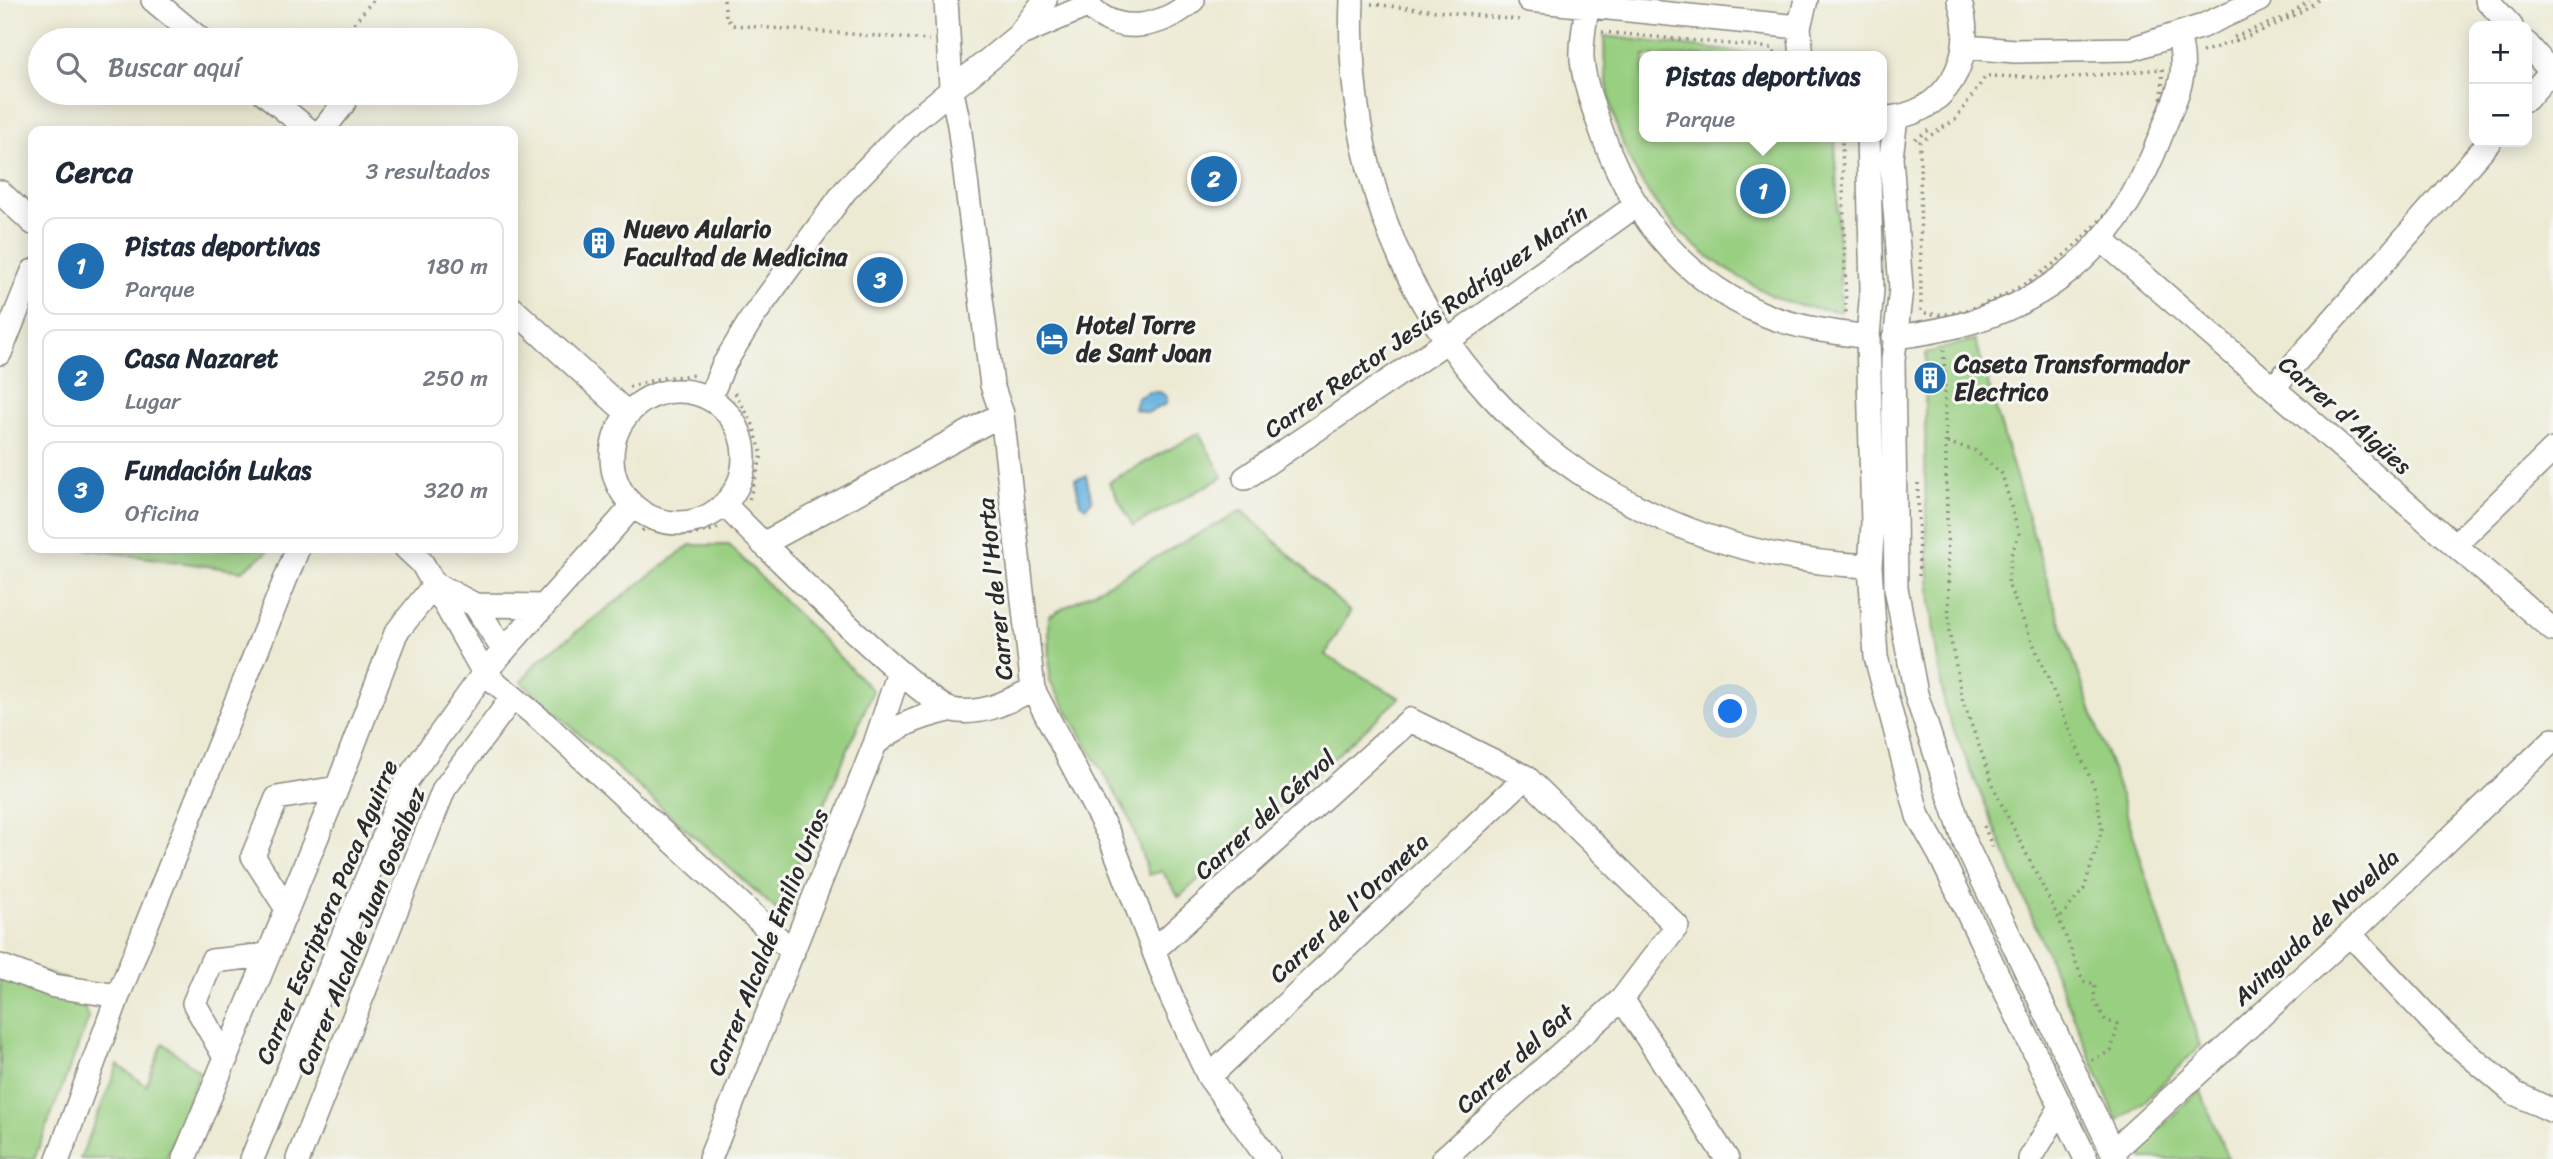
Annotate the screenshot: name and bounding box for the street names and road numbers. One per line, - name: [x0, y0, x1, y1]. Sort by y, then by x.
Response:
- street label: Carrer Rector Jesús Rodríguez Marín: [1255, 192, 1597, 450]
- street label: Carrer d'Aigües: [2268, 345, 2422, 486]
- street label: Carrer de l'Horta: [964, 495, 1025, 682]
- street label: Carrer del Cérvol: [1184, 738, 1347, 891]
- street label: Carrer Escriptora Paca Aguirre: [244, 753, 410, 1071]
- street label: Carrer Alcalde Juan Gosálbez: [284, 780, 438, 1081]
- street label: Carrer Alcalde Emilio Urios: [695, 802, 841, 1082]
- street label: Carrer de l'Oroneta: [1259, 822, 1439, 994]
- street label: Avinguda de Novelda: [2222, 838, 2410, 1017]
- street label: Carrer del Gat: [1446, 993, 1585, 1124]

